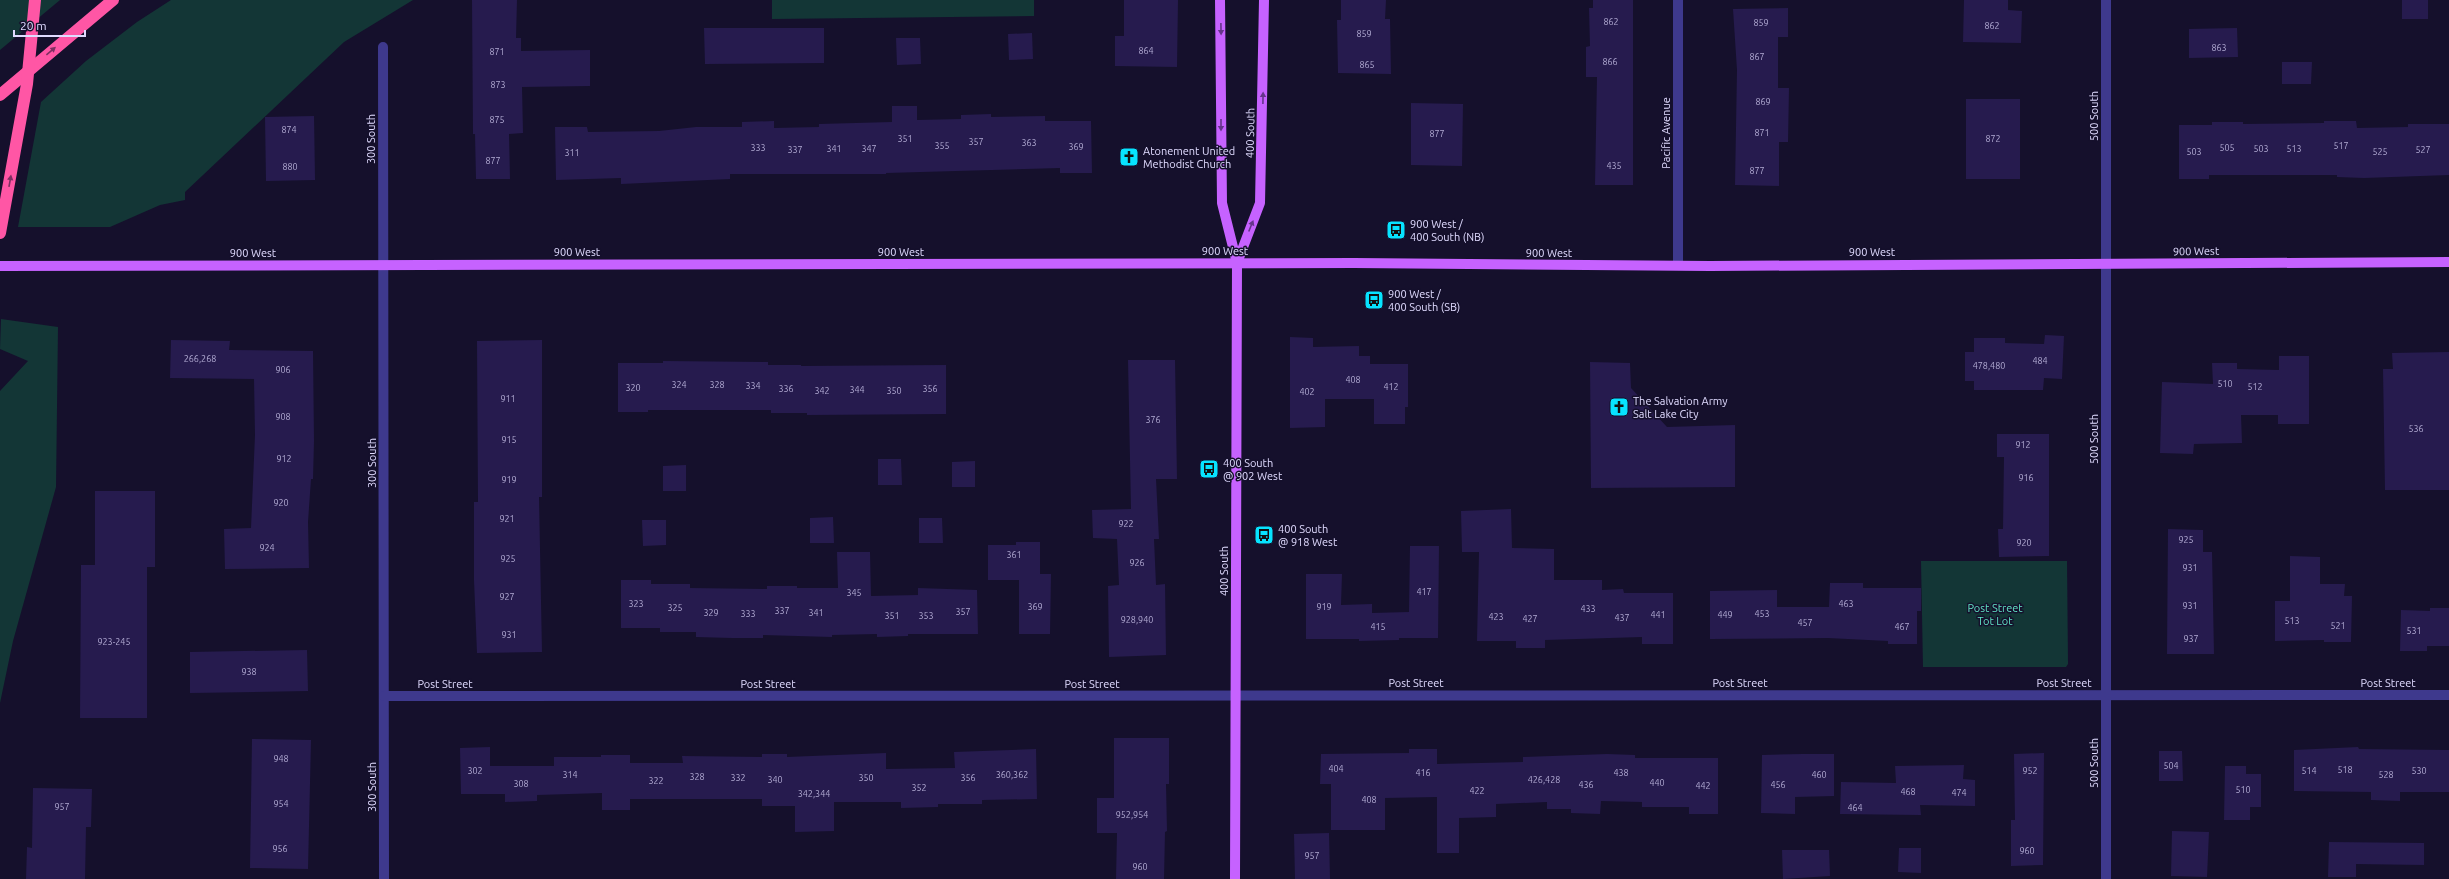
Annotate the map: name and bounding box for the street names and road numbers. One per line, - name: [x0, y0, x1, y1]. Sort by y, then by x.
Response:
- street label: 500 South: [2088, 91, 2100, 141]
- street label: Pacific Avenue: [1660, 97, 1672, 169]
- street label: 400 South: [1244, 108, 1256, 158]
- street label: 300 South: [365, 114, 377, 164]
- street label: 900 West: [1202, 245, 1249, 257]
- street label: 900 West: [2173, 245, 2220, 257]
- street label: 900 West: [554, 246, 601, 258]
- street label: 900 West: [878, 246, 925, 258]
- street label: 900 West: [1849, 246, 1896, 258]
- street label: 900 West: [230, 247, 277, 259]
- street label: 900 West: [1526, 247, 1573, 259]
- street label: 500 South: [2088, 414, 2100, 464]
- street label: 300 South: [366, 438, 378, 488]
- street label: 400 South: [1218, 546, 1230, 596]
- street label: Post Street: [1388, 677, 1444, 689]
- street label: Post Street: [1712, 677, 1768, 689]
- street label: Post Street: [2036, 677, 2092, 689]
- street label: Post Street: [2360, 677, 2416, 689]
- street label: Post Street: [417, 678, 473, 690]
- street label: Post Street: [740, 678, 796, 690]
- street label: Post Street: [1064, 678, 1120, 690]
- street label: 500 South: [2088, 738, 2100, 788]
- street label: 300 South: [366, 762, 378, 812]

